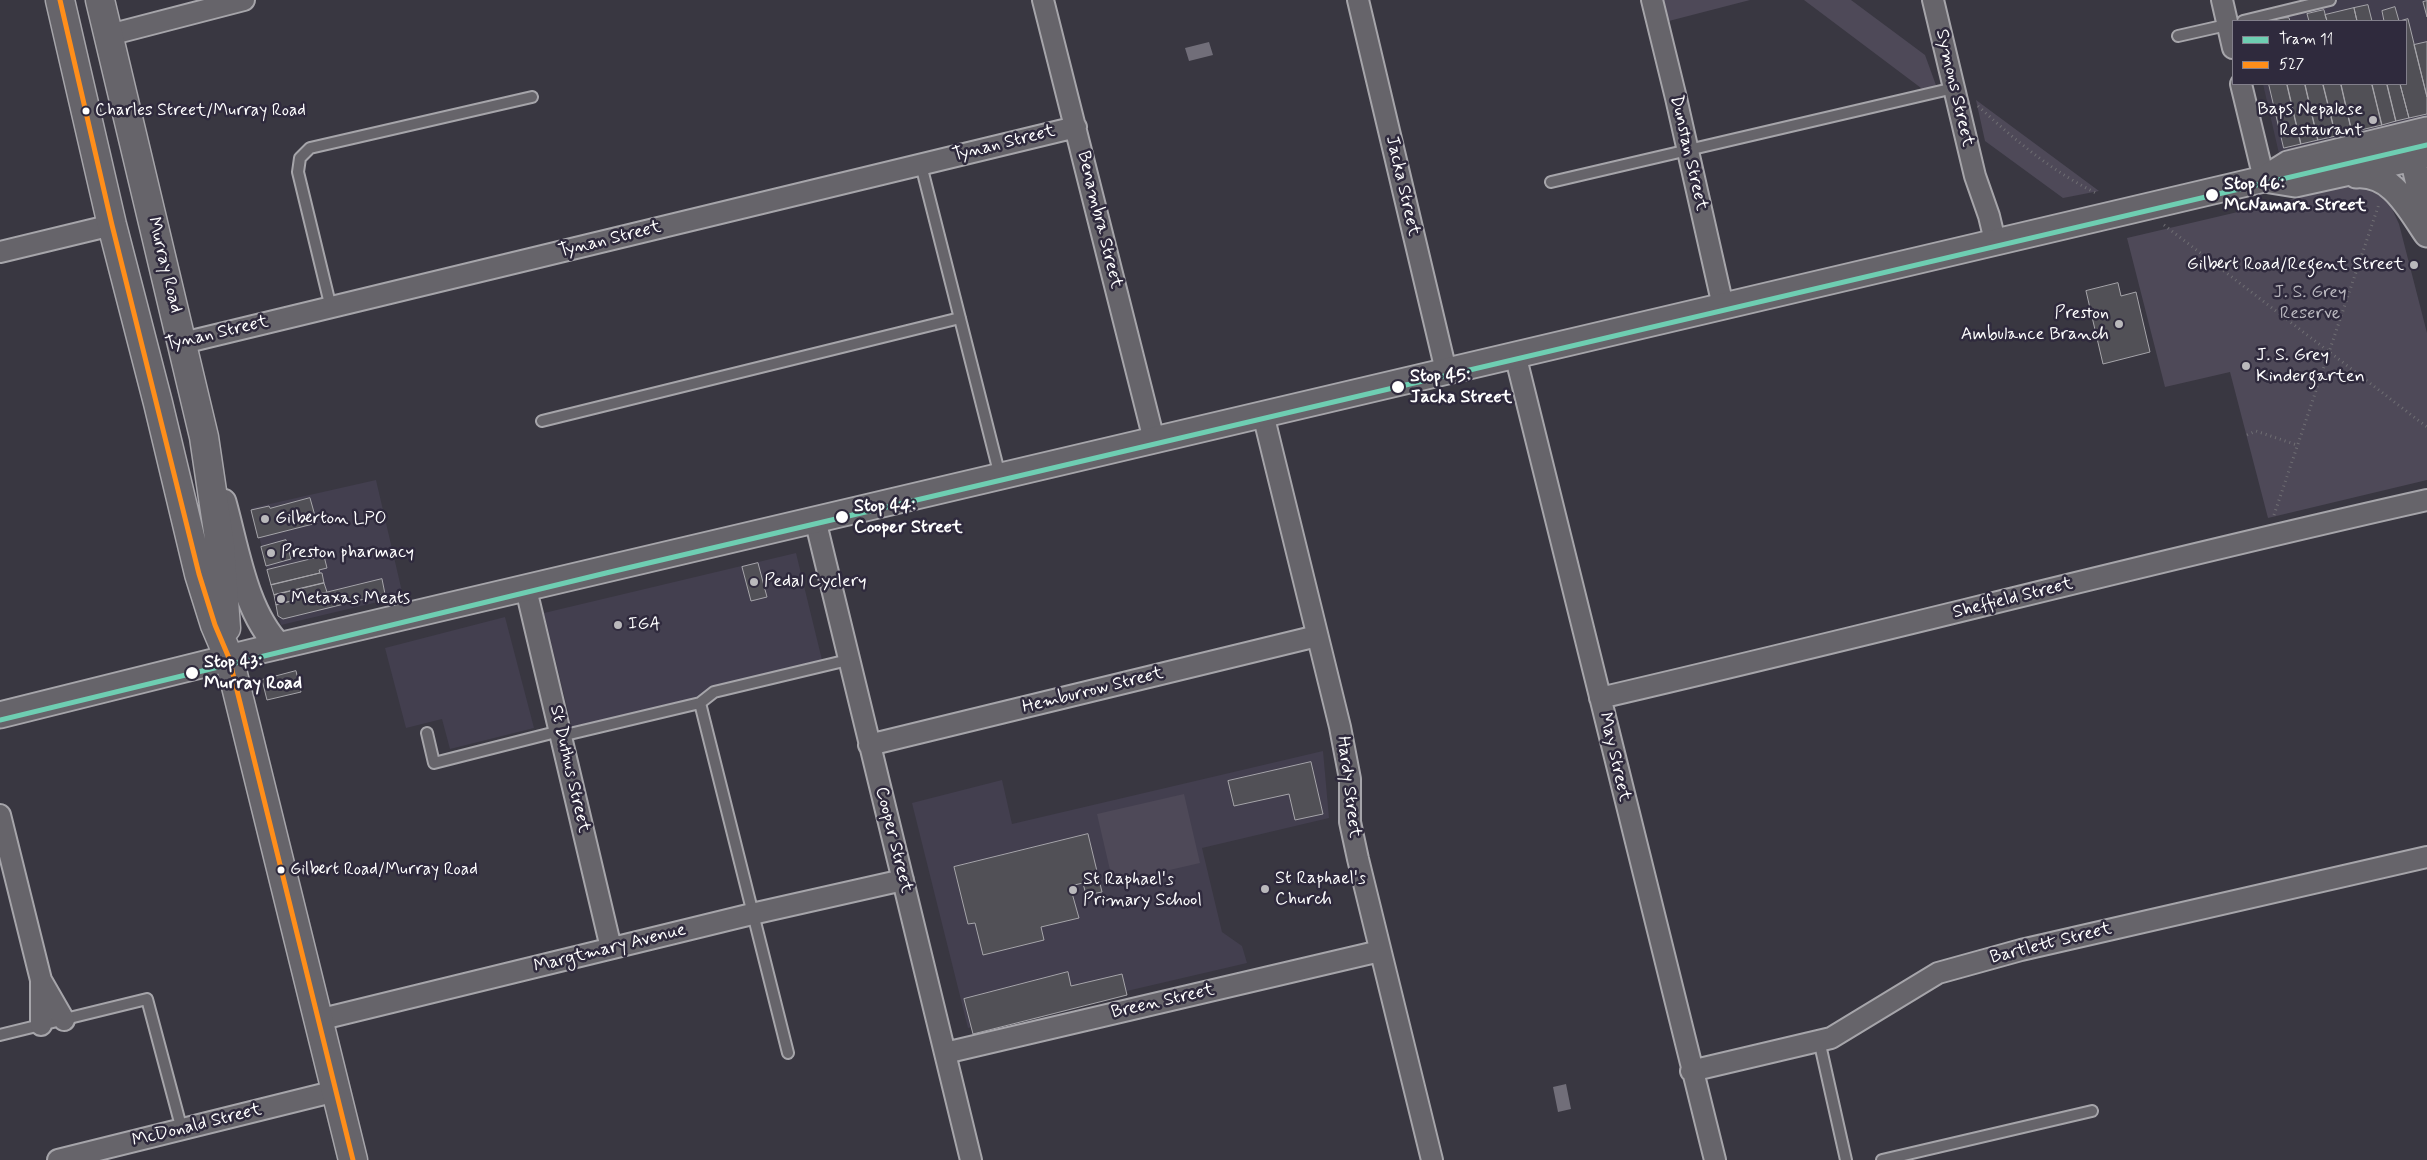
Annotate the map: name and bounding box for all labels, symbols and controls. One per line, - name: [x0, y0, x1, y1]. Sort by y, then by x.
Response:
- legend: [2232, 20, 2407, 85]
- street label: Symons Street: [1930, 27, 1978, 149]
- text: Tram 11: [2279, 30, 2333, 50]
- text: 527: [2279, 55, 2304, 75]
- street label: Dunstan Street: [1664, 93, 1712, 213]
- place label: Baps Nepalese Restaurant: [2257, 99, 2363, 142]
- place label: Charles Street/Murray Road: [95, 101, 306, 121]
- marker: Charles Street/Murray Road: [81, 106, 91, 116]
- marker: Baps Nepalese Restaurant: [2367, 114, 2379, 126]
- street label: Tynan Street: [950, 121, 1058, 167]
- street label: Jacka Street: [1380, 134, 1424, 238]
- street label: Benambra Street: [1071, 149, 1127, 291]
- place label: Stop 46: McNamara Street: [2224, 174, 2366, 216]
- marker: Stop 46: McNamara Street: [2204, 187, 2220, 203]
- street label: Murray Road: [142, 215, 186, 315]
- street label: Tynan Street: [556, 217, 664, 263]
- place label: Gilbert Road/Regent Street: [2187, 254, 2404, 276]
- marker: Gilbert Road/Regent Street: [2408, 259, 2420, 271]
- park label: J. S. Grey Reserve: [2273, 282, 2347, 324]
- place label: Preston Ambulance Branch: [1961, 303, 2109, 346]
- street label: Tynan Street: [163, 312, 271, 356]
- marker: Preston Ambulance Branch: [2113, 318, 2125, 330]
- place label: J. S. Grey Kindergarten: [2256, 345, 2365, 388]
- marker: J. S. Grey Kindergarten: [2240, 360, 2252, 372]
- place label: Stop 45: Jacka Street: [1410, 366, 1512, 408]
- marker: Stop 45: Jacka Street: [1390, 379, 1406, 395]
- place label: Stop 44: Cooper Street: [854, 496, 963, 538]
- place label: Gilberton LPO: [275, 508, 387, 530]
- marker: Stop 44: Cooper Street: [834, 509, 850, 525]
- marker: Gilberton LPO: [259, 513, 271, 525]
- place label: Preston pharmacy: [281, 542, 414, 564]
- marker: Preston pharmacy: [265, 547, 277, 559]
- place label: Pedal Cyclery: [764, 571, 867, 593]
- street label: Sheffield Street: [1951, 574, 2075, 624]
- marker: Pedal Cyclery: [748, 576, 760, 588]
- place label: Metaxas Meats: [291, 588, 410, 610]
- marker: Metaxas Meats: [275, 593, 287, 605]
- place label: IGA: [628, 614, 661, 636]
- marker: IGA: [612, 619, 624, 631]
- place label: Stop 43: Murray Road: [204, 652, 302, 694]
- street label: Hemburrow Street: [1020, 663, 1166, 719]
- marker: Stop 43: Murray Road: [184, 665, 200, 681]
- street label: St Duthus Street: [544, 703, 594, 835]
- street label: May Street: [1593, 710, 1635, 804]
- street label: Hardy Street: [1331, 735, 1365, 839]
- street label: Cooper Street: [869, 785, 917, 895]
- place label: Gilbert Road/Murray Road: [290, 860, 478, 880]
- marker: Gilbert Road/Murray Road: [276, 865, 286, 875]
- place label: St Raphael's Church: [1275, 868, 1366, 911]
- place label: St Raphael's Primary School: [1083, 869, 1202, 912]
- marker: St Raphael's Church: [1259, 883, 1271, 895]
- marker: St Raphael's Primary School: [1067, 884, 1079, 896]
- street label: Bartlett Street: [1988, 918, 2114, 970]
- street label: Margtmary Avenue: [532, 920, 688, 978]
- street label: Breen Street: [1109, 980, 1217, 1024]
- street label: McDonald Street: [130, 1099, 264, 1153]

